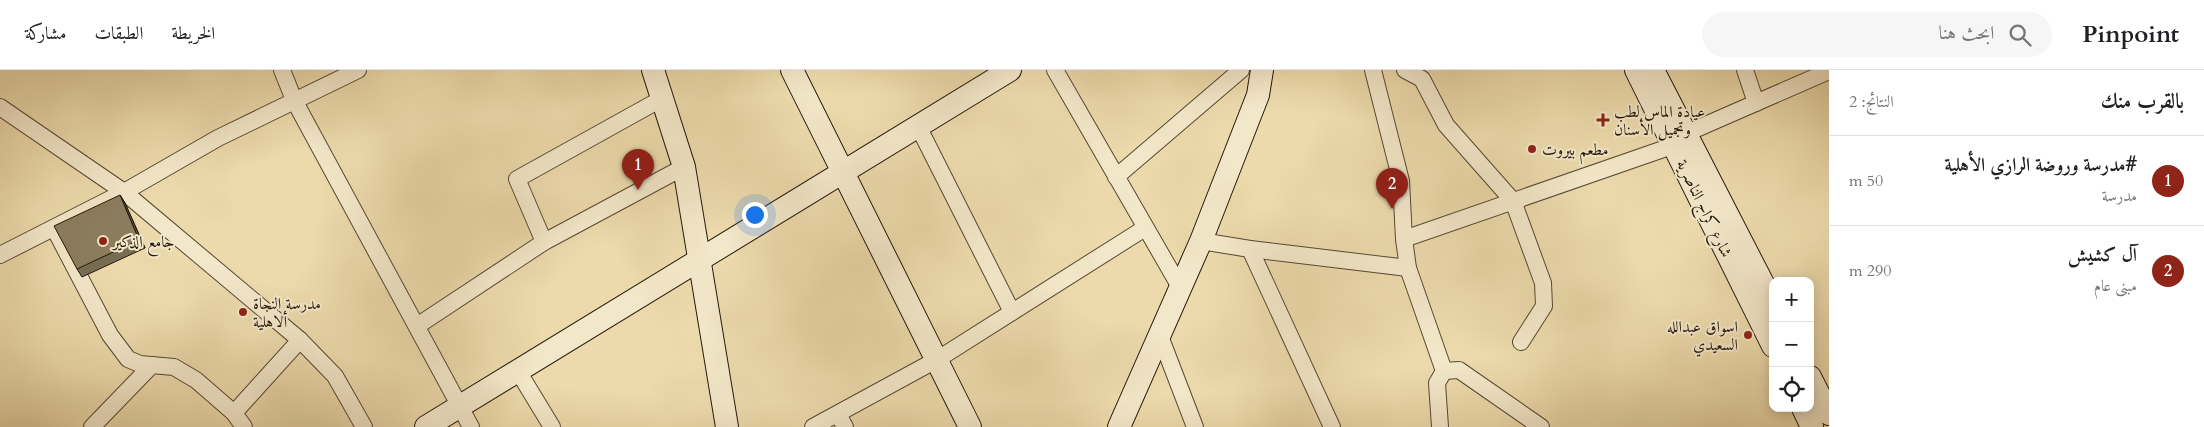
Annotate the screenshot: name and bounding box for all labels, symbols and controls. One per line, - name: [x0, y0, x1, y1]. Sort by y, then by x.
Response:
- search box: [1702, 12, 2052, 57]
- text: Pinpoint: [2082, 18, 2179, 51]
- text: ابحث هنا: [1939, 20, 1994, 46]
- text: مشاركة: [25, 21, 66, 46]
- text: الطبقات: [94, 21, 143, 46]
- text: الخريطة: [171, 21, 215, 46]
- icon: search: [2006, 21, 2034, 49]
- text: بالقرب منك: [2101, 87, 2184, 116]
- text: النتائج: 2: [1849, 91, 1894, 113]
- place label: عيادة الماس لطب وتجميل الأسنان: [1614, 101, 1705, 141]
- marker: عيادة الماس لطب وتجميل الأسنان: [1596, 113, 1610, 127]
- place label: مطعم بيروت: [1542, 139, 1609, 165]
- marker: مطعم بيروت: [1526, 143, 1538, 155]
- pin: 1: [622, 149, 654, 190]
- text: #مدرسة وروضة الرازي الأهلية: [1945, 152, 2137, 178]
- street label: شارع كراج الناصرية: [1668, 156, 1737, 262]
- pin: 2: [1376, 168, 1408, 209]
- text: 50 m: [1849, 170, 1883, 192]
- text: 1: [2164, 170, 2172, 192]
- text: مدرسة: [2102, 185, 2137, 207]
- your location: [742, 202, 768, 228]
- place label: جامع الذكير: [111, 231, 175, 257]
- marker: جامع الذكير: [97, 235, 109, 247]
- text: آل كشيش: [2068, 242, 2137, 268]
- text: 290 m: [1849, 260, 1891, 282]
- text: 2: [2164, 260, 2172, 282]
- text: مبنى عام: [2094, 275, 2137, 297]
- map controls: [1769, 277, 1814, 412]
- button: +: [1769, 277, 1814, 322]
- place label: مدرسة النجاة ألاهلية: [253, 293, 321, 333]
- marker: مدرسة النجاة ألاهلية: [237, 306, 249, 318]
- place label: اسواق عبدالله السعيدي: [1667, 316, 1738, 357]
- button: −: [1769, 322, 1814, 367]
- marker: اسواق عبدالله السعيدي: [1742, 329, 1754, 341]
- button: locate: [1769, 367, 1814, 412]

